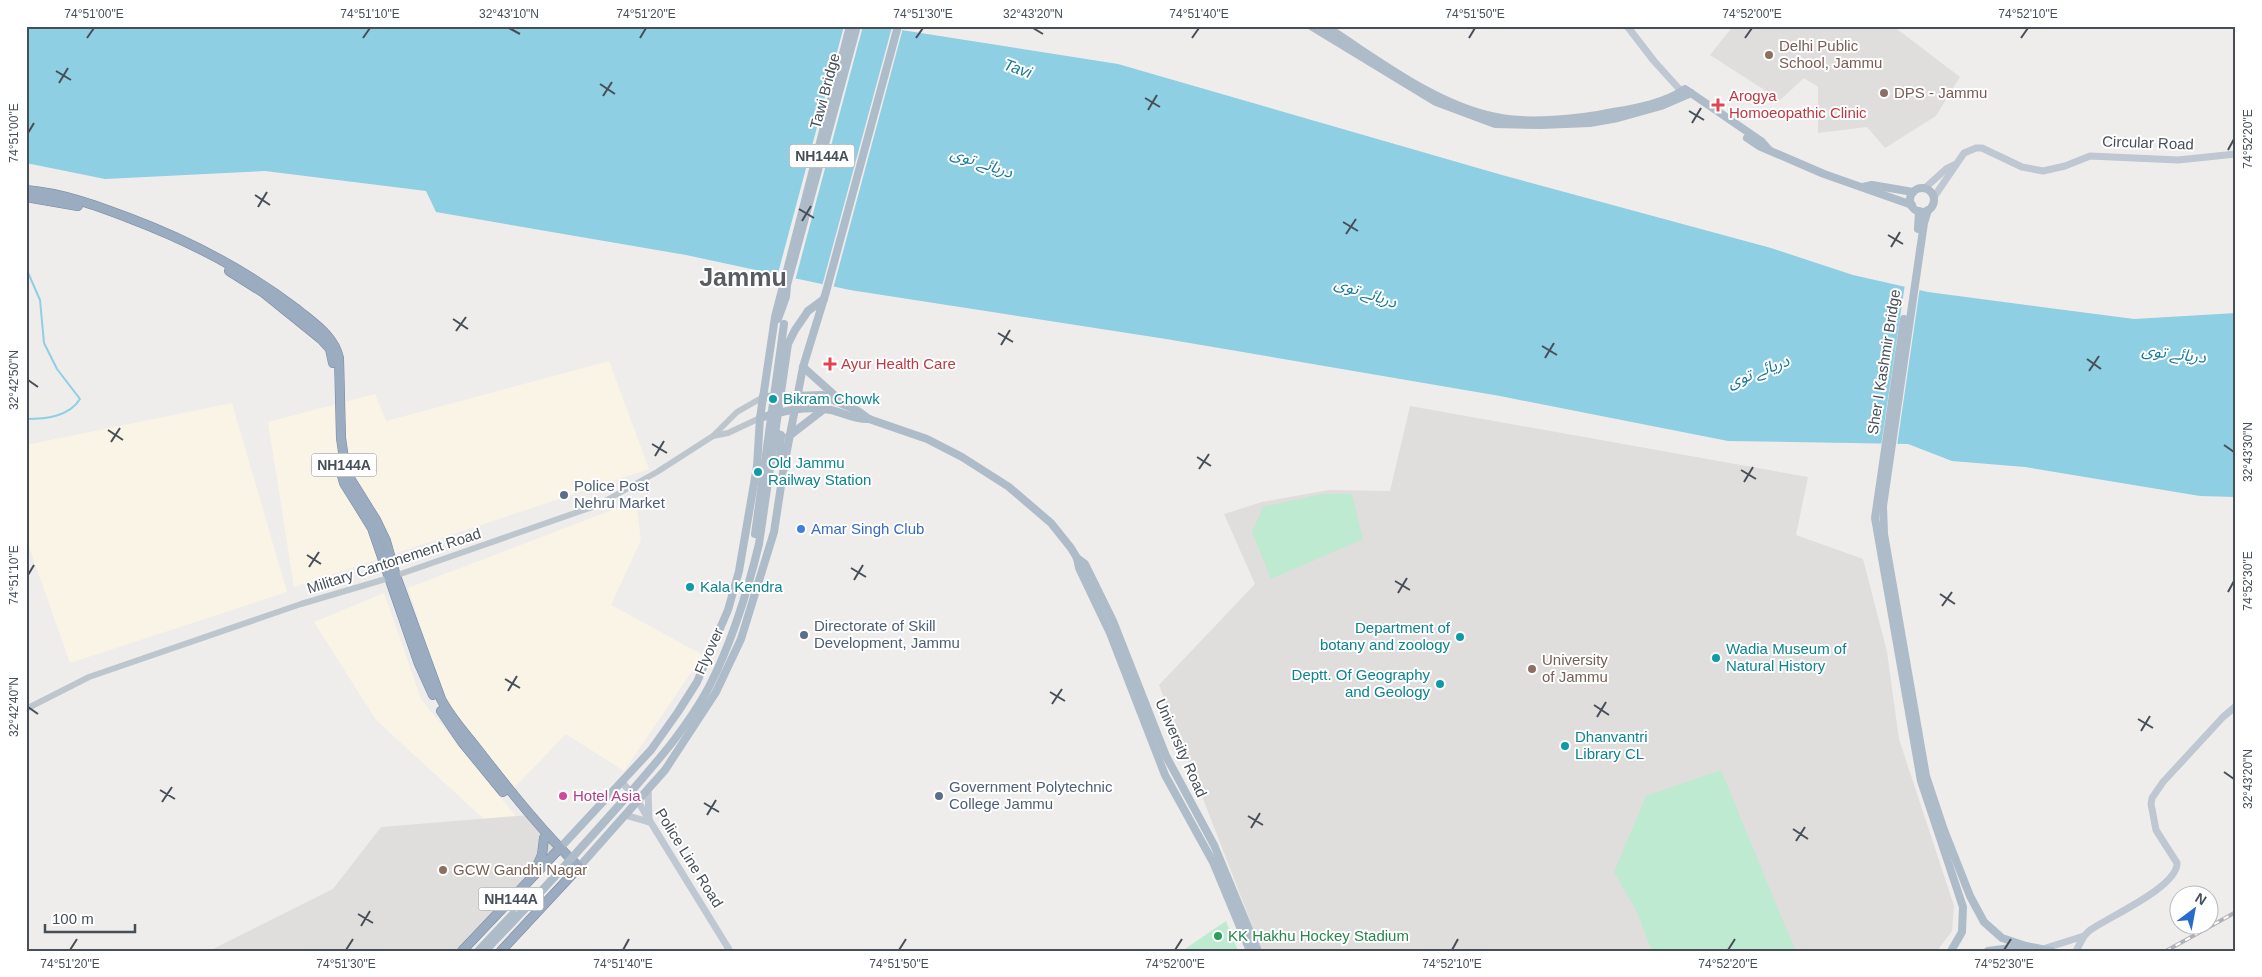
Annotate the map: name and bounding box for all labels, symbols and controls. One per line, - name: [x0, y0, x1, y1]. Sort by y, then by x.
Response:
- text: 74°51'00"E: [64, 7, 124, 21]
- text: 74°51'10"E: [340, 7, 400, 21]
- text: 32°43'10"N: [479, 7, 539, 21]
- text: 74°51'20"E: [616, 7, 676, 21]
- text: 74°51'30"E: [893, 7, 953, 21]
- text: 32°43'20"N: [1003, 7, 1063, 21]
- text: 74°51'40"E: [1169, 7, 1229, 21]
- text: 74°51'50"E: [1445, 7, 1505, 21]
- text: 74°52'00"E: [1722, 7, 1782, 21]
- text: 74°52'10"E: [1998, 7, 2058, 21]
- place label: Delhi Public School, Jammu: [1779, 37, 1882, 71]
- marker: Delhi Public School, Jammu: [1763, 49, 1775, 61]
- street label: Tawi Bridge: [806, 51, 843, 131]
- water label: Tavi: [1001, 56, 1035, 82]
- place label: DPS - Jammu: [1894, 84, 1987, 101]
- place label: Arogya Homoeopathic Clinic: [1729, 87, 1867, 121]
- marker: DPS - Jammu: [1878, 87, 1890, 99]
- marker: Arogya Homoeopathic Clinic: [1711, 98, 1725, 112]
- text: 74°51'00"E: [7, 103, 21, 163]
- text: 74°52'20"E: [2241, 109, 2255, 169]
- street label: Circular Road: [2102, 132, 2194, 153]
- road number: NH144A: [790, 144, 854, 168]
- water label: دریائے توی: [948, 144, 1015, 183]
- district label: Jammu: [699, 263, 787, 291]
- water label: دریائے توی: [1332, 274, 1399, 313]
- street label: Sher I Kashmir Bridge: [1864, 288, 1903, 436]
- water label: دریائے توی: [2141, 341, 2207, 368]
- text: 32°42'50"N: [7, 350, 21, 410]
- water label: دریائے توی: [1725, 352, 1792, 393]
- place label: Ayur Health Care: [841, 355, 956, 372]
- marker: Ayur Health Care: [823, 357, 837, 371]
- place label: Bikram Chowk: [783, 390, 880, 407]
- marker: Bikram Chowk: [767, 393, 779, 405]
- text: 32°43'30"N: [2241, 422, 2255, 482]
- road number: NH144A: [312, 454, 376, 476]
- place label: Old Jammu Railway Station: [768, 454, 871, 488]
- marker: Old Jammu Railway Station: [752, 466, 764, 478]
- place label: Police Post Nehru Market: [574, 477, 666, 511]
- marker: Police Post Nehru Market: [558, 489, 570, 501]
- place label: Amar Singh Club: [811, 520, 924, 537]
- marker: Amar Singh Club: [795, 523, 807, 535]
- street label: Military Cantonement Road: [305, 524, 483, 597]
- text: 74°51'10"E: [7, 545, 21, 605]
- text: 74°52'30"E: [2241, 551, 2255, 611]
- place label: Kala Kendra: [700, 578, 783, 595]
- marker: Kala Kendra: [684, 581, 696, 593]
- place label: Directorate of Skill Development, Jammu: [814, 617, 960, 651]
- place label: Department of botany and zoology: [1320, 619, 1451, 653]
- street label: Flyover: [691, 625, 726, 677]
- marker: Directorate of Skill Development, Jammu: [798, 629, 810, 641]
- marker: Department of botany and zoology: [1454, 631, 1466, 643]
- place label: Wadia Museum of Natural History: [1726, 640, 1847, 674]
- place label: University of Jammu: [1542, 651, 1608, 685]
- marker: Wadia Museum of Natural History: [1710, 652, 1722, 664]
- marker: University of Jammu: [1526, 663, 1538, 675]
- place label: Deptt. Of Geography and Geology: [1292, 666, 1430, 700]
- text: 32°42'40"N: [7, 677, 21, 737]
- marker: Deptt. Of Geography and Geology: [1434, 678, 1446, 690]
- street label: University Road: [1152, 696, 1211, 800]
- place label: Dhanvantri Library CL: [1575, 728, 1648, 762]
- marker: Dhanvantri Library CL: [1559, 740, 1571, 752]
- text: 32°43'20"N: [2241, 749, 2255, 809]
- place label: Government Polytechnic College Jammu: [949, 778, 1113, 812]
- place label: Hotel Asia: [573, 787, 641, 804]
- marker: Hotel Asia: [557, 790, 569, 802]
- marker: Government Polytechnic College Jammu: [933, 790, 945, 802]
- street label: Police Line Road: [652, 805, 727, 910]
- place label: GCW Gandhi Nagar: [453, 861, 587, 878]
- marker: GCW Gandhi Nagar: [437, 864, 449, 876]
- north arrow: [2170, 884, 2220, 934]
- road number: NH144A: [478, 888, 544, 911]
- text: N: [2192, 890, 2209, 908]
- scale bar: [45, 902, 135, 934]
- text: 100 m: [52, 910, 94, 927]
- place label: KK Hakhu Hockey Stadium: [1228, 927, 1409, 944]
- marker: KK Hakhu Hockey Stadium: [1212, 930, 1224, 942]
- text: 74°51'20"E: [40, 957, 100, 971]
- text: 74°51'30"E: [316, 957, 376, 971]
- text: 74°51'40"E: [593, 957, 653, 971]
- text: 74°51'50"E: [869, 957, 929, 971]
- text: 74°52'00"E: [1145, 957, 1205, 971]
- text: 74°52'10"E: [1422, 957, 1482, 971]
- text: 74°52'20"E: [1698, 957, 1758, 971]
- text: 74°52'30"E: [1974, 957, 2034, 971]

